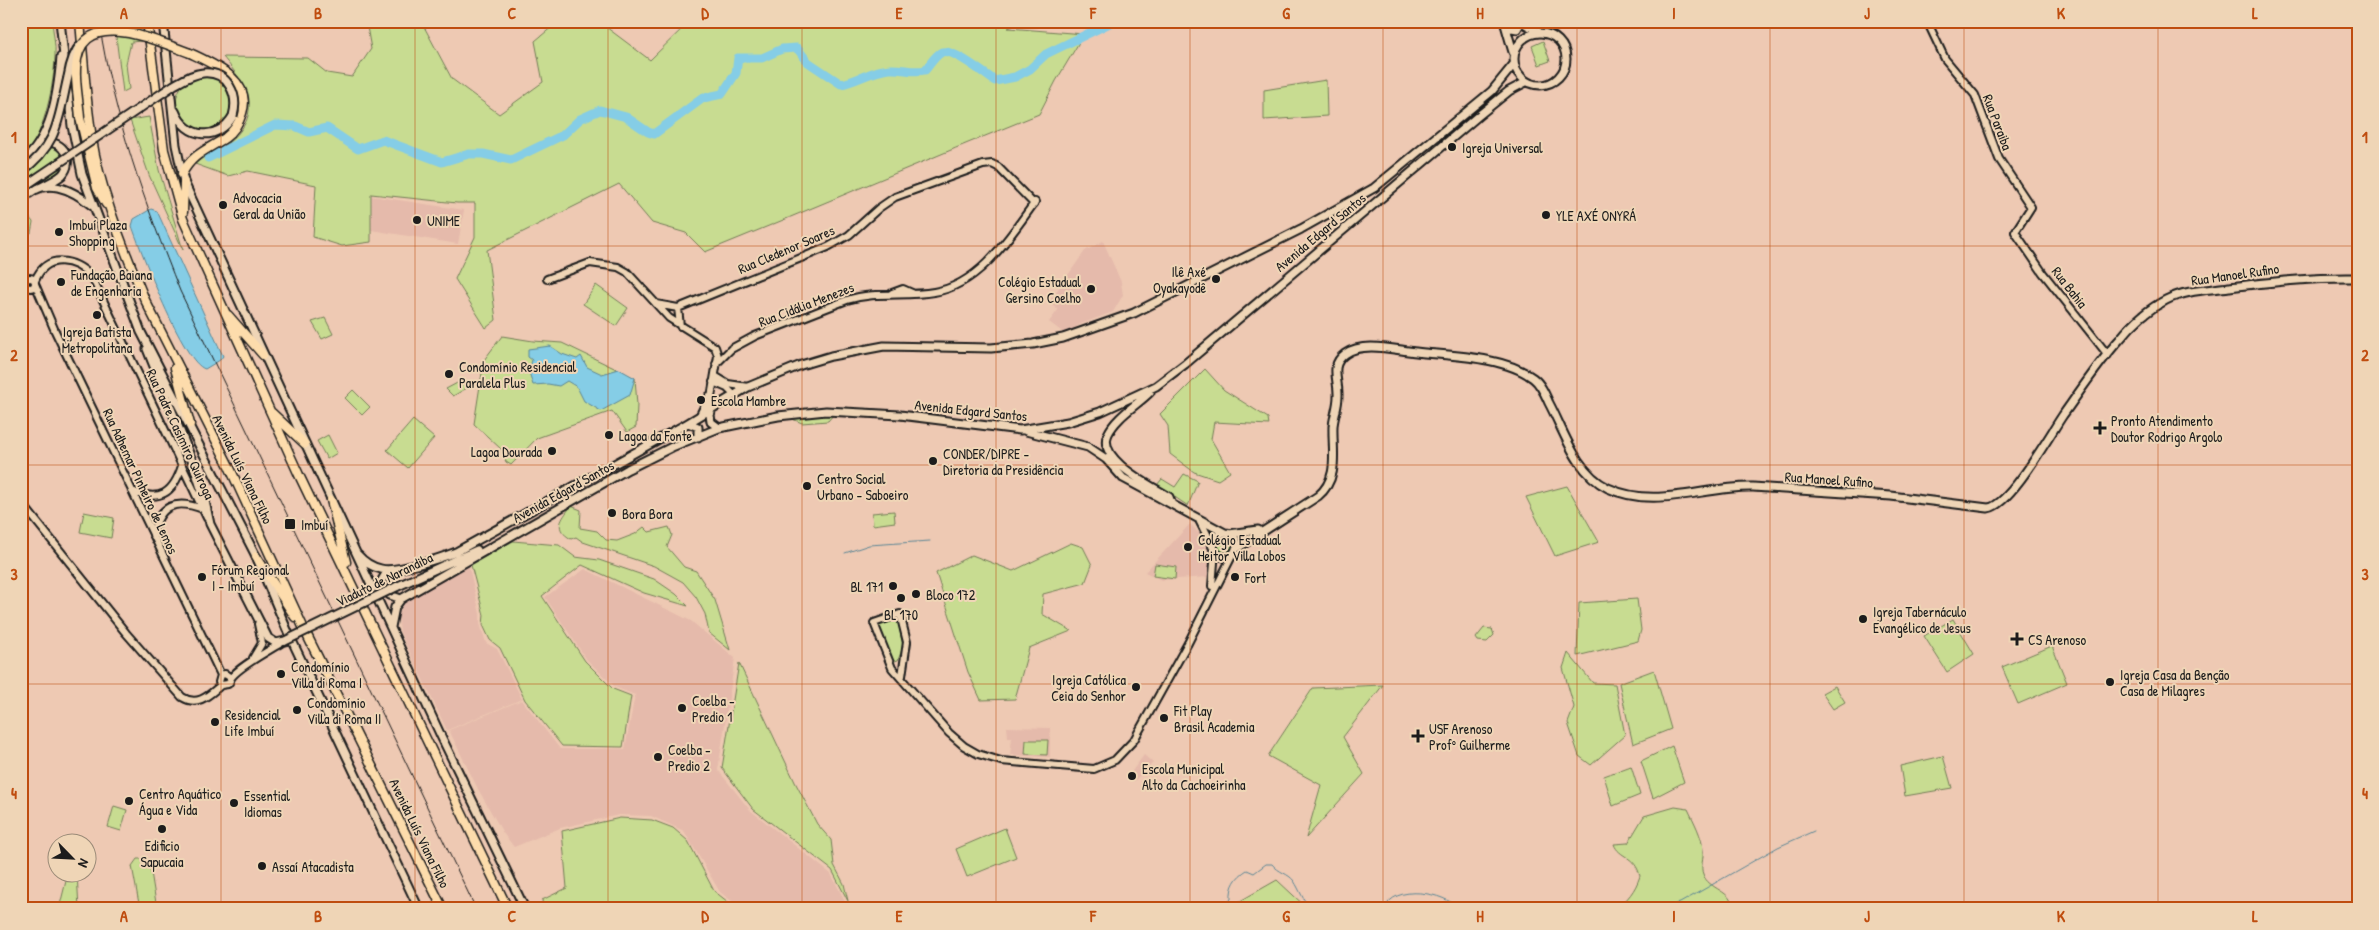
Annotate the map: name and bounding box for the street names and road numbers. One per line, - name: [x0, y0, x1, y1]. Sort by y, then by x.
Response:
- street label: Rua Paraiba: [1979, 91, 2017, 153]
- street label: Avenida Edgard Santos: [1271, 188, 1370, 276]
- street label: Rua Cledenor Soares: [735, 220, 837, 278]
- street label: Rua Manoel Rufino: [2190, 258, 2280, 290]
- street label: Rua Bahia: [2048, 262, 2092, 312]
- street label: Rua Cidália Menezes: [756, 277, 856, 331]
- street label: Rua Padre Casimiro Quiroga: [142, 366, 220, 503]
- street label: Avenida Edgard Santos: [914, 395, 1028, 426]
- street label: Rua Adhemar Pinheiro de Lemos: [99, 405, 183, 557]
- street label: Avenida Luís Viana Filho: [208, 411, 278, 527]
- street label: Avenida Edgard Santos: [509, 455, 618, 528]
- street label: Rua Manoel Rufino: [1784, 466, 1874, 492]
- street label: Viaduto de Narandiba: [332, 547, 436, 611]
- street label: Avenida Luís Viana Filho: [385, 775, 455, 891]

